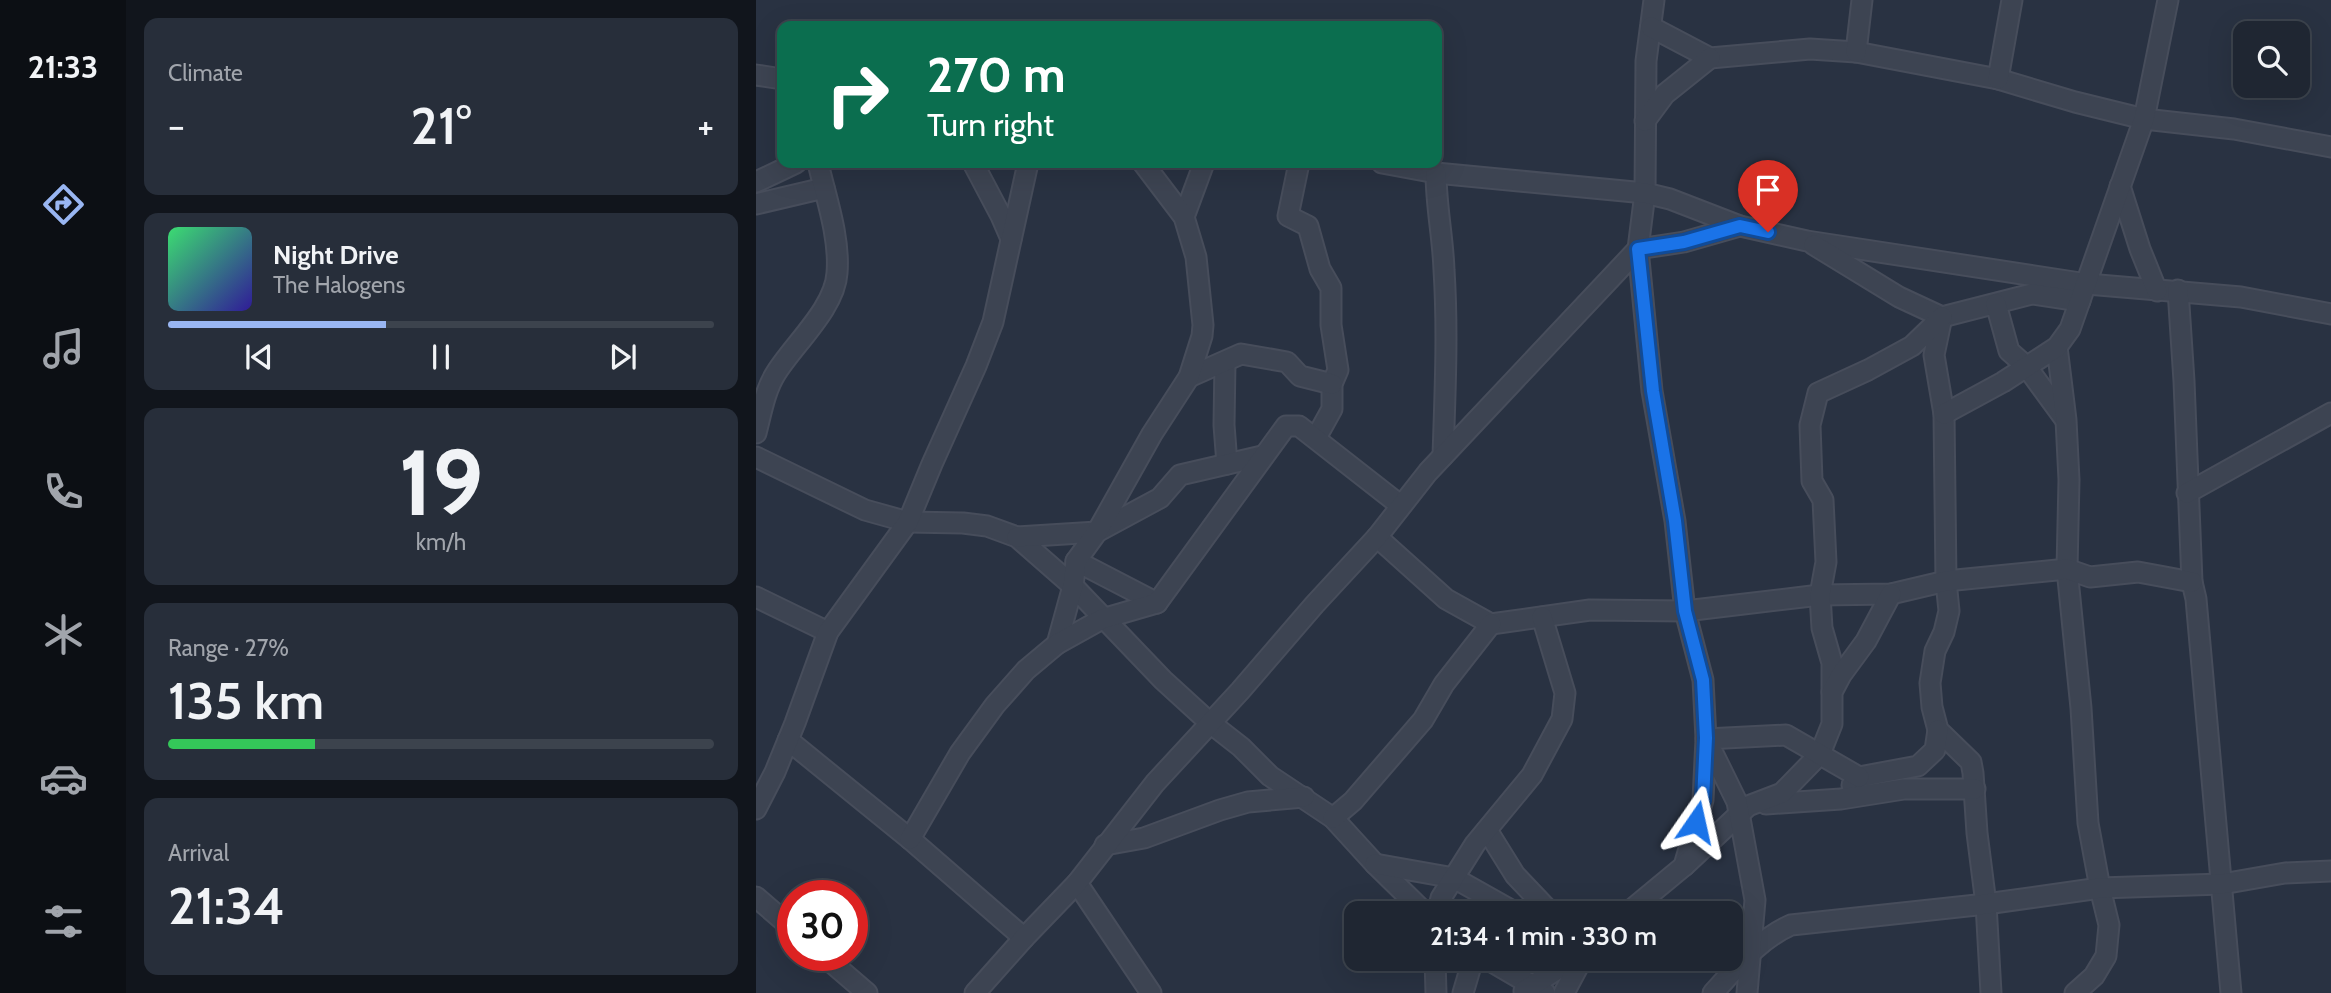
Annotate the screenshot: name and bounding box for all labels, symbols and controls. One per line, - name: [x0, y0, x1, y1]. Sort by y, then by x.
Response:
- map controls: [2233, 21, 2310, 98]
- button: search: [2233, 21, 2310, 98]
- text: 270 m: [927, 45, 1066, 104]
- text: 21:33: [28, 47, 98, 86]
- icon: right: [812, 49, 903, 140]
- text: Climate: [168, 59, 243, 87]
- text: 21°: [411, 94, 471, 157]
- text: −: [168, 102, 185, 149]
- text: +: [697, 102, 714, 149]
- text: Turn right: [927, 105, 1054, 144]
- pin: [1738, 160, 1798, 232]
- icon: arrive: [1749, 171, 1787, 209]
- icon: directions: [39, 180, 88, 229]
- text: Night Drive: [273, 239, 399, 271]
- text: The Halogens: [273, 271, 405, 299]
- icon: music: [39, 324, 88, 373]
- icon: previous: [240, 338, 278, 376]
- icon: pause: [422, 338, 460, 376]
- icon: next: [604, 338, 642, 376]
- text: 19: [399, 427, 483, 538]
- icon: phone: [39, 467, 88, 516]
- text: km/h: [416, 528, 466, 556]
- icon: climate: [39, 610, 88, 659]
- text: Range · 27%: [168, 634, 289, 662]
- text: 135 km: [168, 669, 324, 732]
- icon: car: [39, 754, 88, 803]
- position arrow: [1659, 785, 1733, 859]
- text: Arrival: [168, 839, 229, 867]
- text: 21:34: [168, 874, 285, 937]
- speed limit sign: 30: [777, 880, 868, 971]
- icon: filters: [39, 897, 88, 946]
- text: 21:34 · 1 min · 330 m: [1430, 920, 1657, 952]

